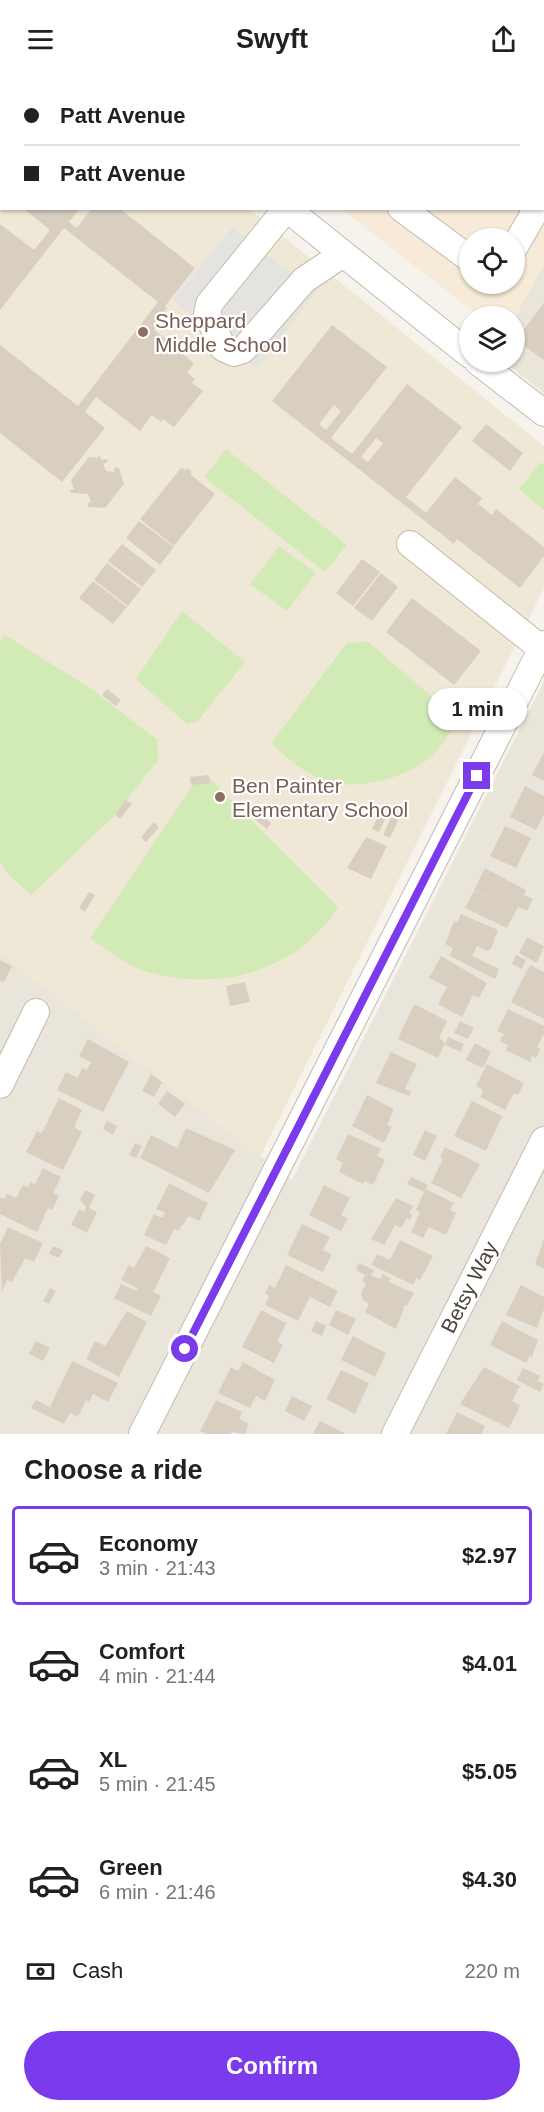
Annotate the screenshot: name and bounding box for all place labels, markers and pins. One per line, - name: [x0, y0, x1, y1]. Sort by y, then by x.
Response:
- place label: Sheppard Middle School: [155, 309, 287, 356]
- marker: Sheppard Middle School: [136, 325, 150, 339]
- place label: Ben Painter Elementary School: [232, 774, 408, 821]
- marker: Ben Painter Elementary School: [213, 790, 227, 804]

